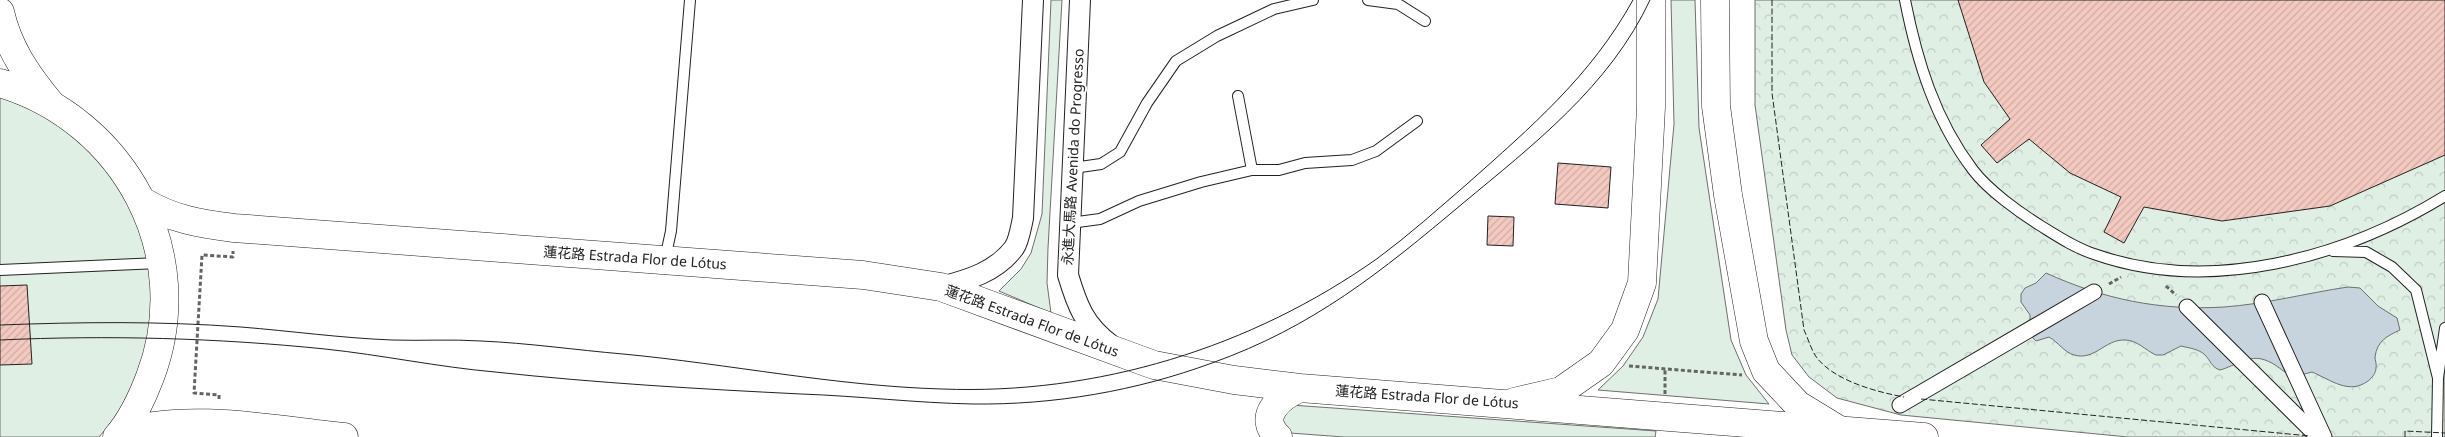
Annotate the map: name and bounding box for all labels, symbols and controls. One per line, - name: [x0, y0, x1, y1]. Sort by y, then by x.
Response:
- street label: 永進大馬路 Avenida do Progresso: [1057, 48, 1088, 266]
- street label: 蓮花路 Estrada Flor de Lótus: [543, 242, 728, 273]
- street label: 蓮花路 Estrada Flor de Lótus: [943, 280, 1122, 361]
- street label: 蓮花路 Estrada Flor de Lótus: [1335, 381, 1520, 412]

